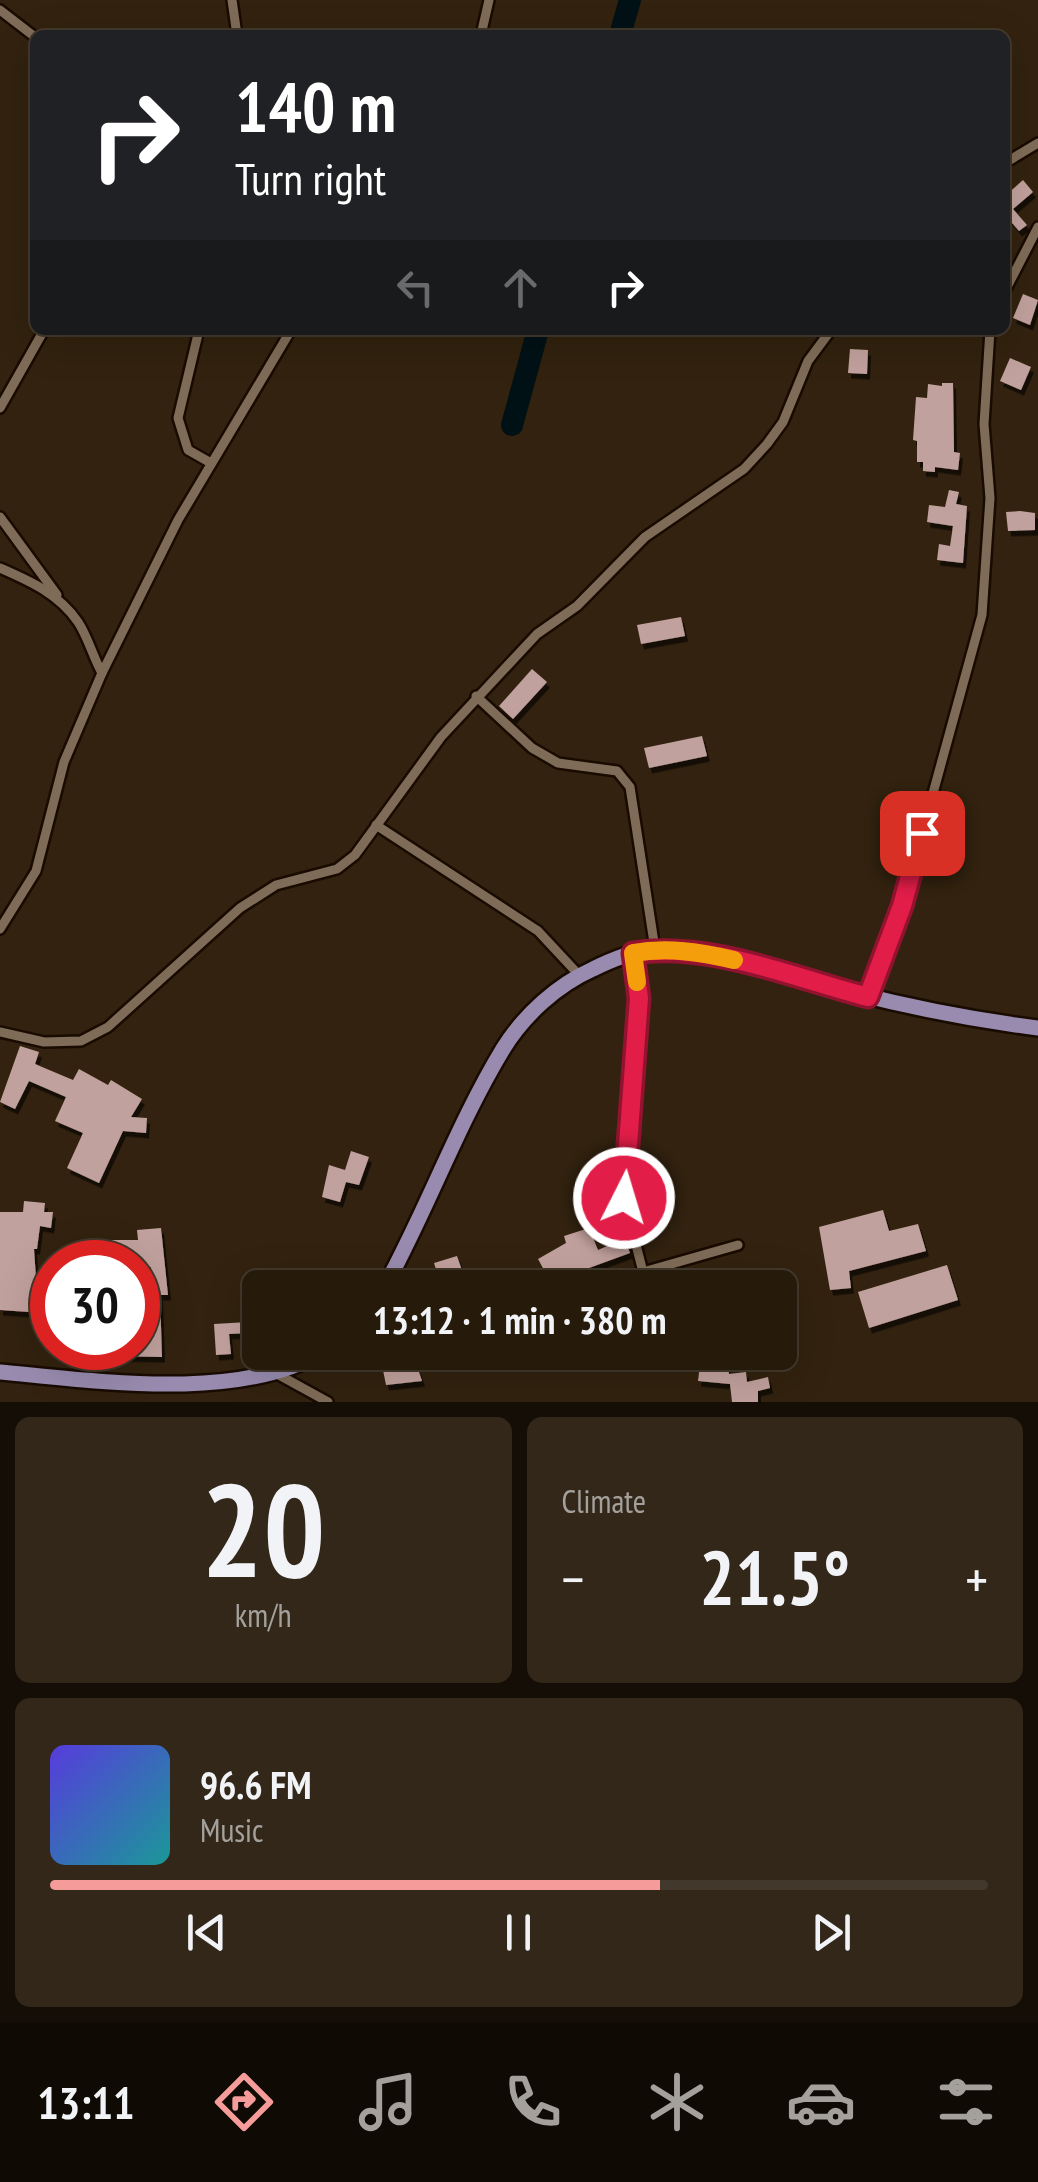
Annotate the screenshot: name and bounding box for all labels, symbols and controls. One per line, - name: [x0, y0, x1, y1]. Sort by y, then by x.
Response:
- text: 140 m: [235, 61, 396, 151]
- icon: right: [70, 70, 200, 200]
- text: Turn right: [235, 149, 386, 207]
- icon: left: [388, 260, 443, 315]
- icon: ahead: [493, 260, 548, 315]
- icon: right: [598, 260, 653, 315]
- pin: [880, 791, 965, 876]
- icon: arrive: [895, 806, 950, 861]
- position arrow: [572, 1146, 676, 1250]
- speed limit sign: 30: [30, 1240, 160, 1370]
- text: 13:12 · 1 min · 380 m: [373, 1295, 666, 1344]
- text: 20: [201, 1445, 325, 1613]
- text: Climate: [562, 1480, 646, 1522]
- text: 21.5°: [699, 1529, 850, 1626]
- text: −: [562, 1543, 584, 1614]
- text: +: [965, 1543, 988, 1614]
- text: km/h: [235, 1594, 292, 1636]
- text: 96.6 FM: [200, 1760, 312, 1809]
- text: Music: [200, 1809, 263, 1851]
- icon: previous: [179, 1905, 234, 1960]
- icon: pause: [491, 1905, 546, 1960]
- icon: next: [804, 1905, 859, 1960]
- icon: directions: [209, 2067, 279, 2137]
- icon: music: [353, 2067, 423, 2137]
- icon: phone: [498, 2067, 568, 2137]
- icon: climate: [642, 2067, 712, 2137]
- icon: car: [786, 2067, 856, 2137]
- icon: filters: [931, 2067, 1001, 2137]
- text: 13:11: [37, 2073, 135, 2131]

